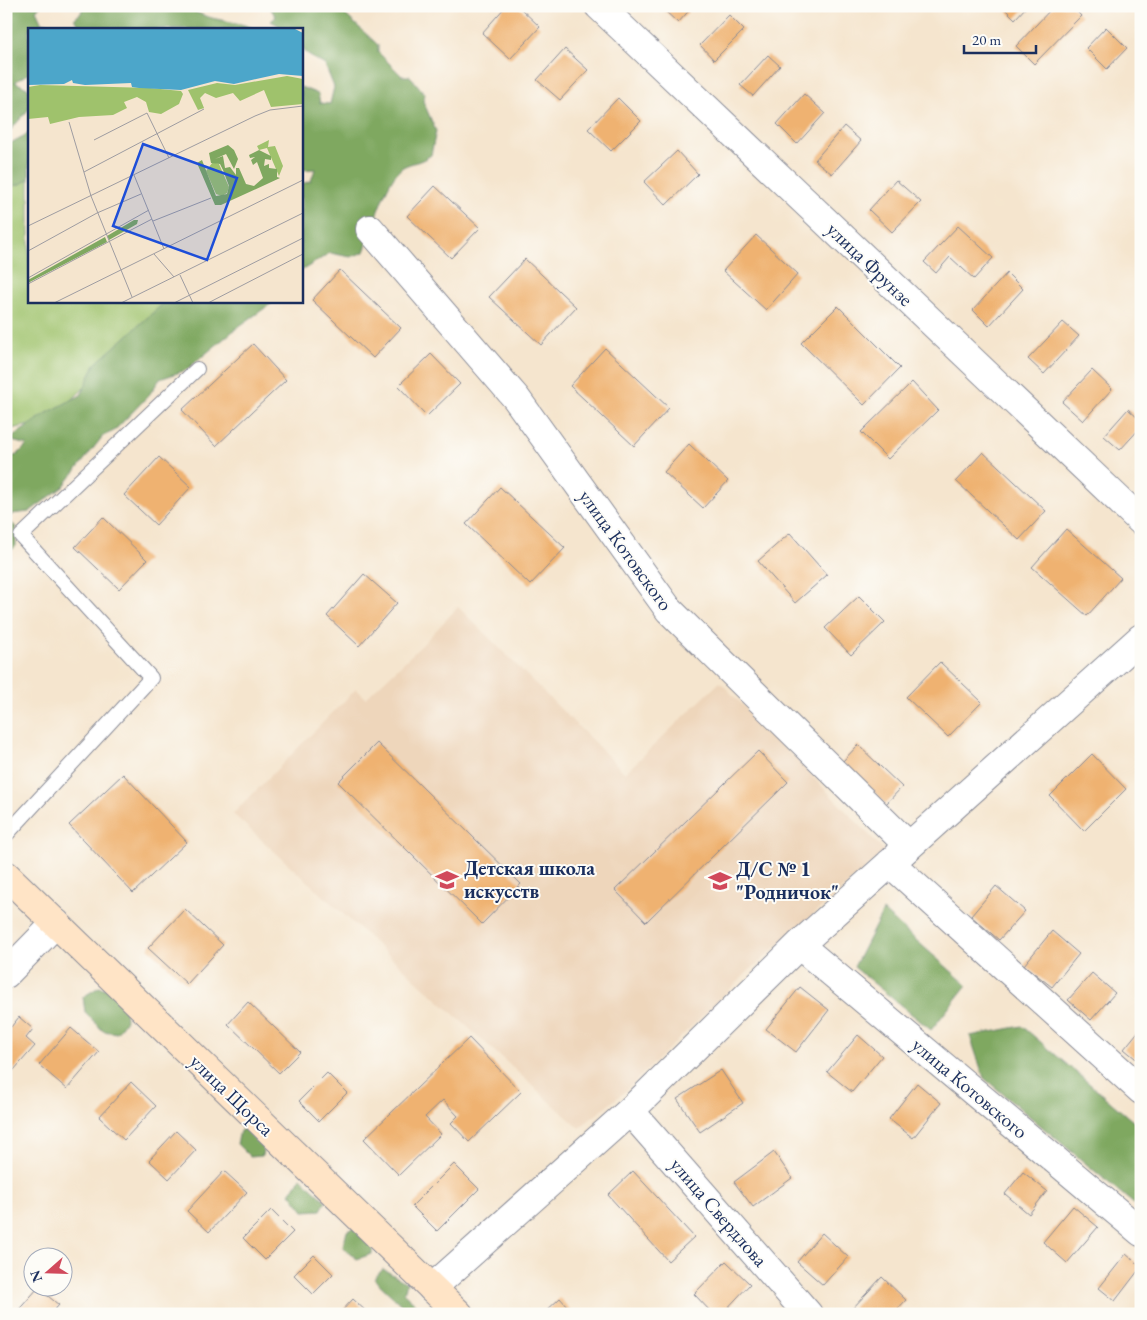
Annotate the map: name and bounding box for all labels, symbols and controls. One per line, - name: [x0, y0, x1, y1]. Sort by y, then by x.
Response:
- scale bar: [964, 22, 1037, 54]
- inset map: [28, 28, 302, 302]
- text: 20 m: [972, 30, 1001, 49]
- street label: улица Фрунзе: [821, 216, 919, 312]
- street label: улица Котовского: [573, 484, 679, 616]
- place label: Детская школа искусств: [464, 855, 595, 904]
- place label: Д/С № 1 "Родничок": [736, 856, 839, 905]
- school or university icon: Детская школа искусств: [434, 867, 460, 893]
- school or university icon: Д/С № 1 "Родничок": [707, 868, 733, 894]
- street label: улица Котовского: [907, 1032, 1034, 1144]
- street label: улица Щорса: [184, 1048, 280, 1142]
- street label: улица Свердлова: [665, 1152, 773, 1272]
- north arrow: [22, 1248, 72, 1298]
- text: N: [25, 1267, 46, 1285]

